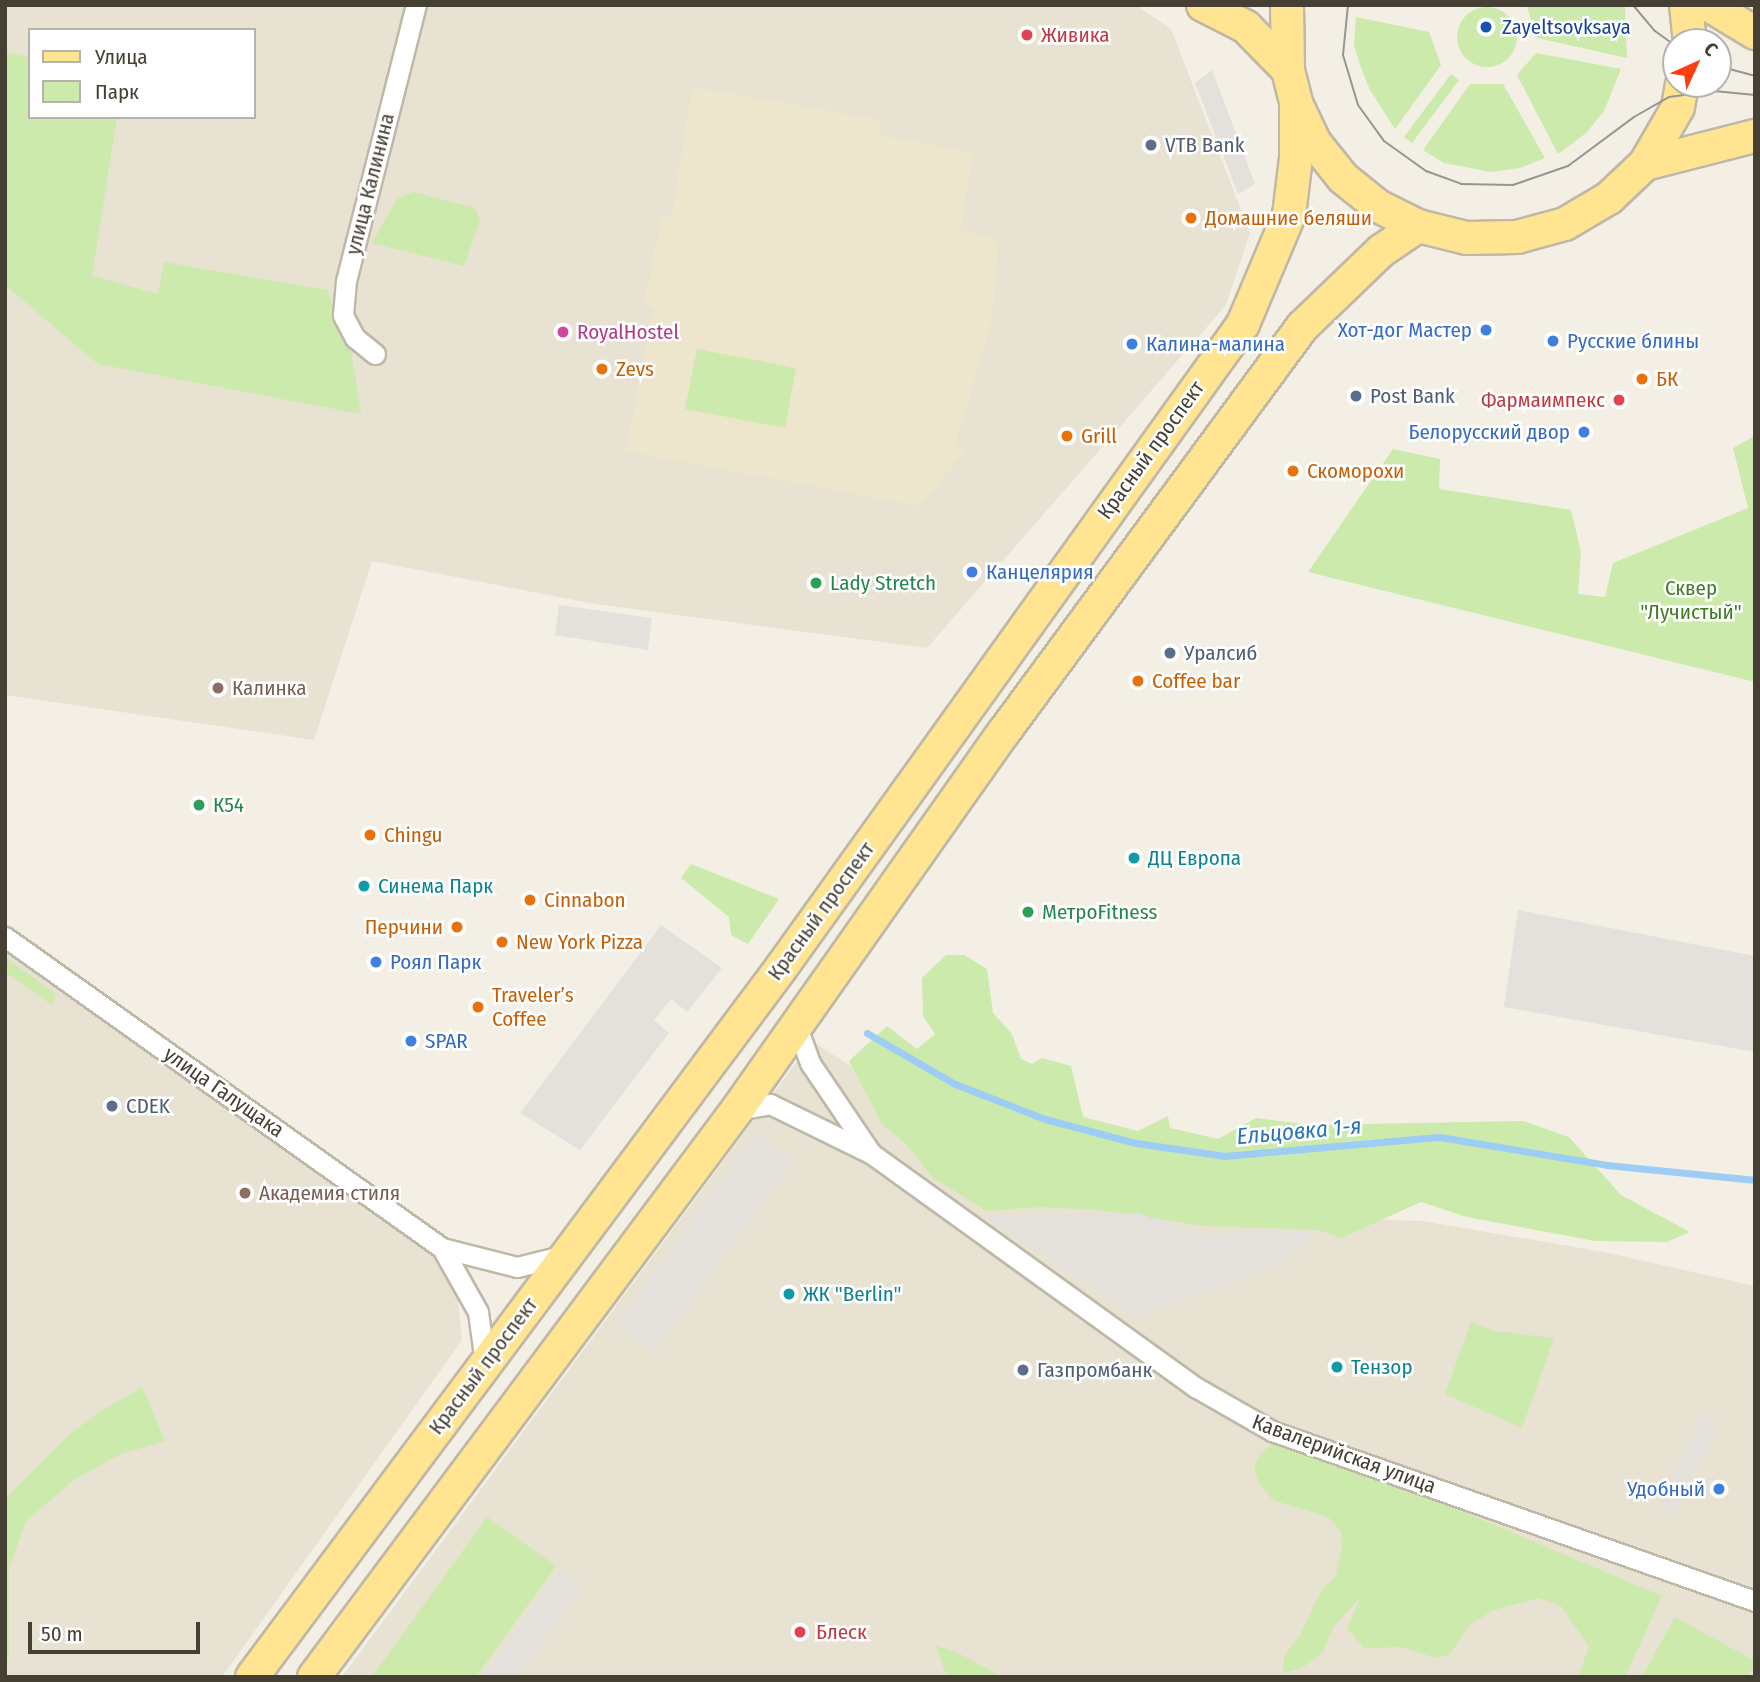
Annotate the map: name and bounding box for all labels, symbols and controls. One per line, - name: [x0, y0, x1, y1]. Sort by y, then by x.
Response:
- place label: Zayeltsovksaya: [1502, 14, 1631, 40]
- marker: Zayeltsovksaya: [1476, 17, 1496, 37]
- place label: Живика: [1041, 22, 1110, 48]
- marker: Живика: [1019, 27, 1035, 43]
- legend: [28, 28, 256, 119]
- north arrow: [1662, 28, 1732, 98]
- text: С: [1699, 38, 1722, 61]
- text: Улица: [95, 44, 148, 70]
- text: Парк: [95, 79, 139, 105]
- street label: улица Калинина: [340, 111, 400, 257]
- place label: VTB Bank: [1165, 132, 1244, 158]
- marker: VTB Bank: [1143, 137, 1159, 153]
- place label: Домашние беляши: [1205, 205, 1372, 231]
- marker: Домашние беляши: [1183, 210, 1199, 226]
- place label: Хот-дог Мастер: [1338, 317, 1472, 343]
- place label: RoyalHostel: [577, 319, 679, 345]
- marker: Хот-дог Мастер: [1478, 322, 1494, 338]
- marker: RoyalHostel: [555, 324, 571, 340]
- place label: Русские блины: [1567, 328, 1699, 354]
- place label: Калина-малина: [1146, 331, 1285, 357]
- marker: Русские блины: [1545, 333, 1561, 349]
- marker: Калина-малина: [1124, 336, 1140, 352]
- place label: Zevs: [616, 356, 654, 382]
- marker: Zevs: [594, 361, 610, 377]
- place label: БК: [1656, 366, 1678, 392]
- marker: БК: [1634, 371, 1650, 387]
- street label: Красный проспект: [1092, 376, 1210, 524]
- place label: Post Bank: [1370, 383, 1455, 409]
- place label: Фармаимпекс: [1481, 387, 1605, 413]
- marker: Post Bank: [1348, 388, 1364, 404]
- marker: Фармаимпекс: [1611, 392, 1627, 408]
- place label: Белорусский двор: [1408, 419, 1570, 445]
- place label: Grill: [1081, 423, 1117, 449]
- marker: Белорусский двор: [1576, 424, 1592, 440]
- marker: Grill: [1059, 428, 1075, 444]
- place label: Скоморохи: [1307, 458, 1404, 484]
- marker: Скоморохи: [1285, 463, 1301, 479]
- place label: Канцелярия: [986, 559, 1094, 585]
- marker: Канцелярия: [964, 564, 980, 580]
- place label: Lady Stretch: [830, 570, 936, 596]
- marker: Lady Stretch: [808, 575, 824, 591]
- park label: Сквер "Лучистый": [1640, 575, 1742, 625]
- place label: Уралсиб: [1184, 640, 1257, 666]
- marker: Уралсиб: [1162, 645, 1178, 661]
- place label: Coffee bar: [1152, 668, 1240, 694]
- marker: Coffee bar: [1130, 673, 1146, 689]
- place label: Калинка: [232, 675, 306, 701]
- marker: Калинка: [210, 680, 226, 696]
- place label: К54: [213, 792, 244, 818]
- marker: К54: [191, 797, 207, 813]
- place label: Chingu: [384, 822, 443, 848]
- marker: Chingu: [362, 827, 378, 843]
- street label: Красный проспект: [762, 837, 880, 985]
- place label: ДЦ Европа: [1148, 845, 1241, 871]
- marker: ДЦ Европа: [1126, 850, 1142, 866]
- place label: Синема Парк: [378, 873, 493, 899]
- marker: Синема Парк: [356, 878, 372, 894]
- place label: Cinnabon: [544, 887, 626, 913]
- marker: Cinnabon: [522, 892, 538, 908]
- place label: МетроFitness: [1042, 899, 1157, 925]
- marker: МетроFitness: [1020, 904, 1036, 920]
- place label: Перчини: [365, 914, 443, 940]
- marker: Перчини: [449, 919, 465, 935]
- place label: New York Pizza: [516, 929, 643, 955]
- marker: New York Pizza: [494, 934, 510, 950]
- place label: Роял Парк: [390, 949, 481, 975]
- marker: Роял Парк: [368, 954, 384, 970]
- place label: Traveler’s Coffee: [492, 982, 574, 1032]
- marker: Traveler’s Coffee: [470, 999, 486, 1015]
- place label: SPAR: [425, 1028, 468, 1054]
- marker: SPAR: [403, 1033, 419, 1049]
- street label: улица Галущака: [159, 1041, 289, 1143]
- place label: CDEK: [126, 1093, 170, 1119]
- marker: CDEK: [104, 1098, 120, 1114]
- water label: Ельцовка 1-я: [1235, 1112, 1363, 1150]
- place label: Академия стиля: [259, 1180, 400, 1206]
- marker: Академия стиля: [237, 1185, 253, 1201]
- place label: ЖК "Berlin": [803, 1281, 901, 1307]
- marker: ЖК "Berlin": [781, 1286, 797, 1302]
- street label: Красный проспект: [423, 1293, 543, 1439]
- place label: Тензор: [1351, 1354, 1413, 1380]
- place label: Газпромбанк: [1037, 1357, 1152, 1383]
- marker: Тензор: [1329, 1359, 1345, 1375]
- marker: Газпромбанк: [1015, 1362, 1031, 1378]
- street label: Кавалерийская улица: [1249, 1409, 1439, 1499]
- place label: Удобный: [1627, 1476, 1705, 1502]
- marker: Удобный: [1711, 1481, 1727, 1497]
- scale bar: [32, 1608, 203, 1652]
- place label: Блеск: [816, 1619, 867, 1645]
- text: 50 m: [41, 1621, 83, 1647]
- marker: Блеск: [790, 1622, 810, 1642]

